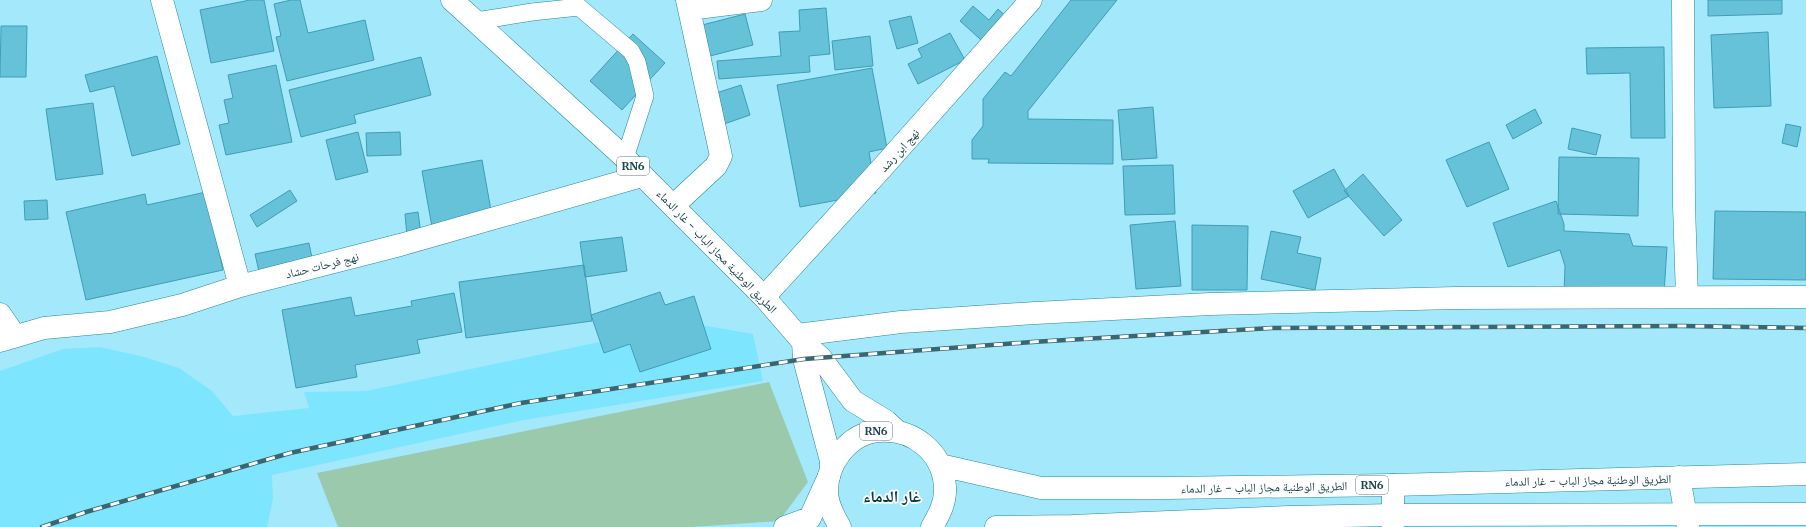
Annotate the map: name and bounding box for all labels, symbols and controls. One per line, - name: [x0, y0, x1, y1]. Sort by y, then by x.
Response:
- street label: نهج ابن رشد: [876, 125, 923, 175]
- road number: RN6: [617, 157, 649, 175]
- street label: الطريق الوطنية مجاز الباب - غار الدماء: [653, 186, 780, 317]
- street label: نهج فرحات حشاد: [284, 249, 360, 281]
- road number: RN6: [860, 422, 892, 440]
- street label: الطريق الوطنية مجاز الباب - غار الدماء: [1505, 471, 1672, 489]
- road number: RN6: [1356, 476, 1388, 494]
- street label: الطريق الوطنية مجاز الباب - غار الدماء: [1181, 478, 1348, 496]
- district label: غار الدماء: [863, 486, 921, 506]

